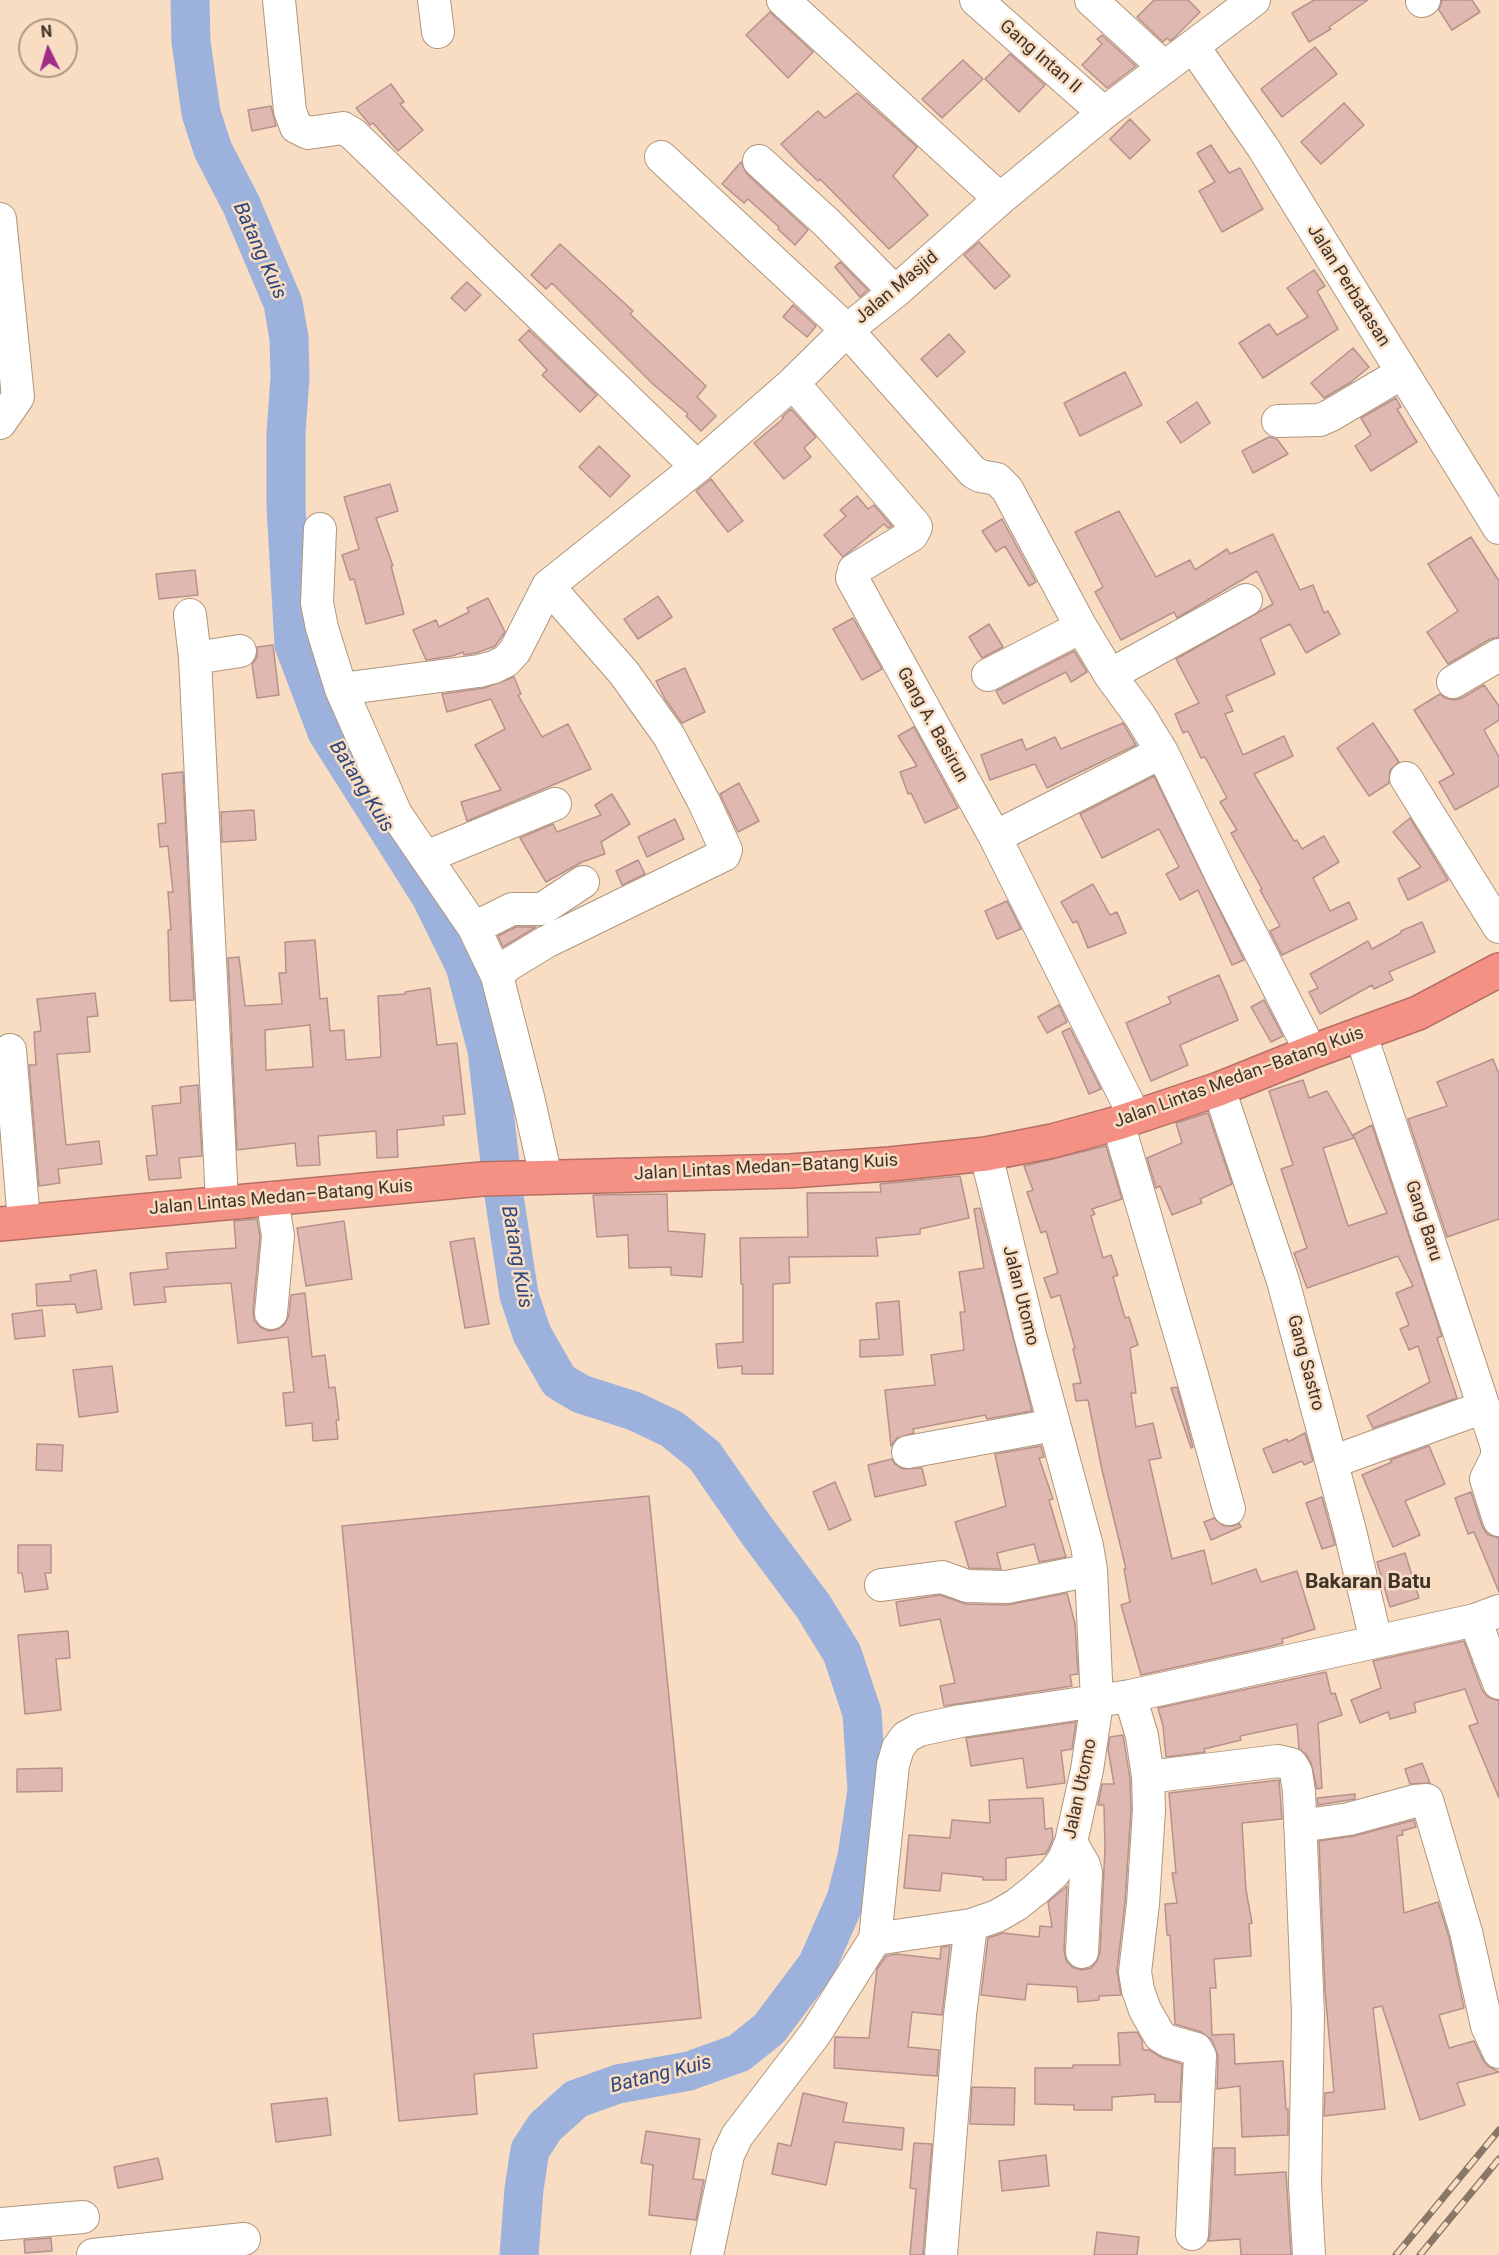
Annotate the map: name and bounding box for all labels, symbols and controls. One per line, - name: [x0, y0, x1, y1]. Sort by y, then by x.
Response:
- street label: Gang Intan II: [995, 16, 1085, 98]
- north arrow: [18, 18, 78, 78]
- text: N: [40, 22, 53, 42]
- water label: Batang Kuis: [227, 199, 291, 303]
- street label: Jalan Perbatasan: [1302, 221, 1394, 351]
- street label: Jalan Masjid: [851, 247, 943, 329]
- street label: Gang A. Basirun: [891, 664, 973, 786]
- water label: Batang Kuis: [323, 737, 399, 837]
- street label: Jalan Lintas Medan–Batang Kuis: [1111, 1023, 1367, 1133]
- street label: Jalan Lintas Medan–Batang Kuis: [633, 1150, 899, 1186]
- street label: Jalan Lintas Medan–Batang Kuis: [148, 1176, 414, 1220]
- street label: Gang Baru: [1400, 1178, 1446, 1264]
- water label: Batang Kuis: [495, 1204, 537, 1310]
- street label: Jalan Utomo: [997, 1244, 1043, 1348]
- street label: Gang Sastro: [1282, 1313, 1328, 1413]
- district label: Bakaran Batu: [1305, 1570, 1431, 1596]
- street label: Jalan Utomo: [1060, 1737, 1102, 1841]
- water label: Batang Kuis: [608, 2051, 714, 2099]

